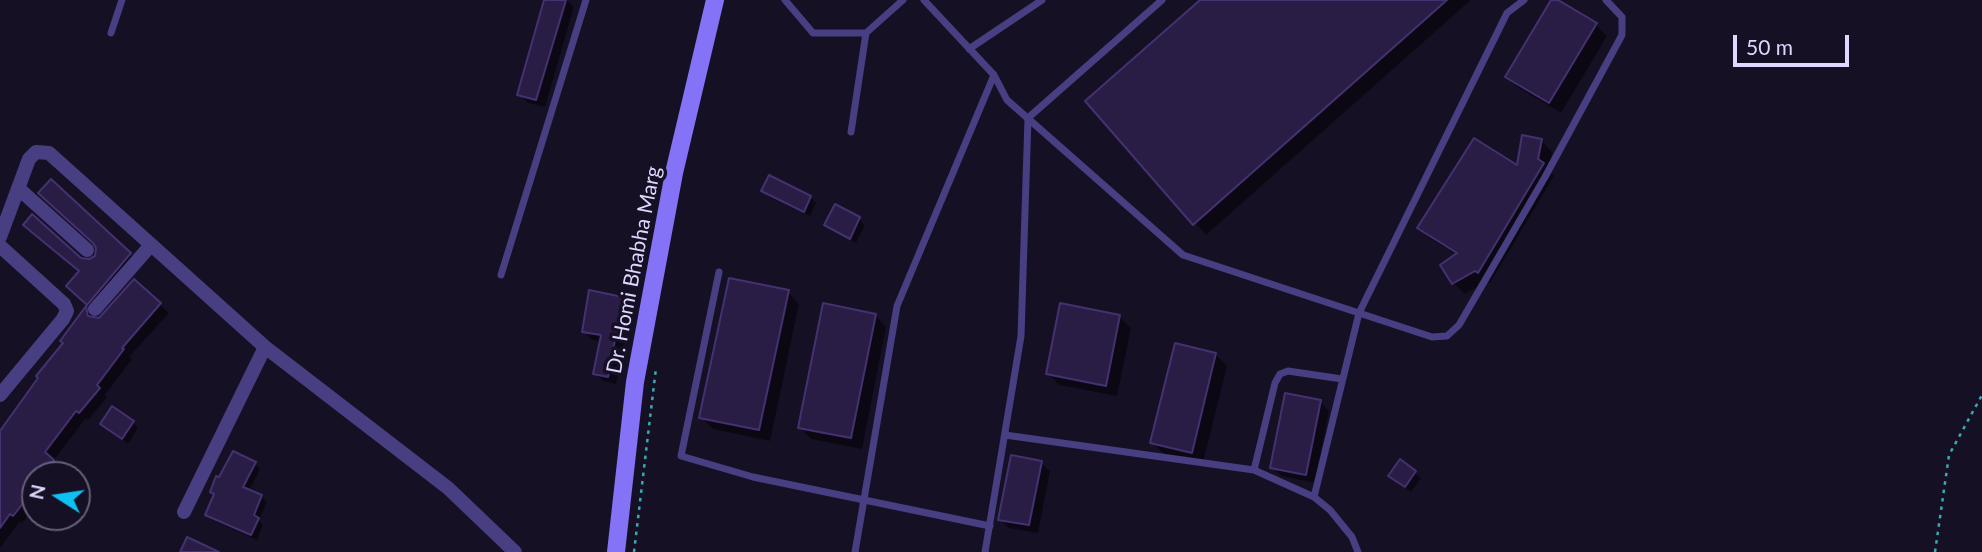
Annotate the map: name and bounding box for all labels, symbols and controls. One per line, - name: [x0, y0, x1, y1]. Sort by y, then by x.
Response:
- scale bar: [1737, 21, 1853, 65]
- text: 50 m: [1746, 34, 1793, 59]
- street label: Dr. Homi Bhabha Marg: [602, 164, 666, 376]
- north arrow: [21, 461, 91, 531]
- text: N: [24, 482, 50, 502]

